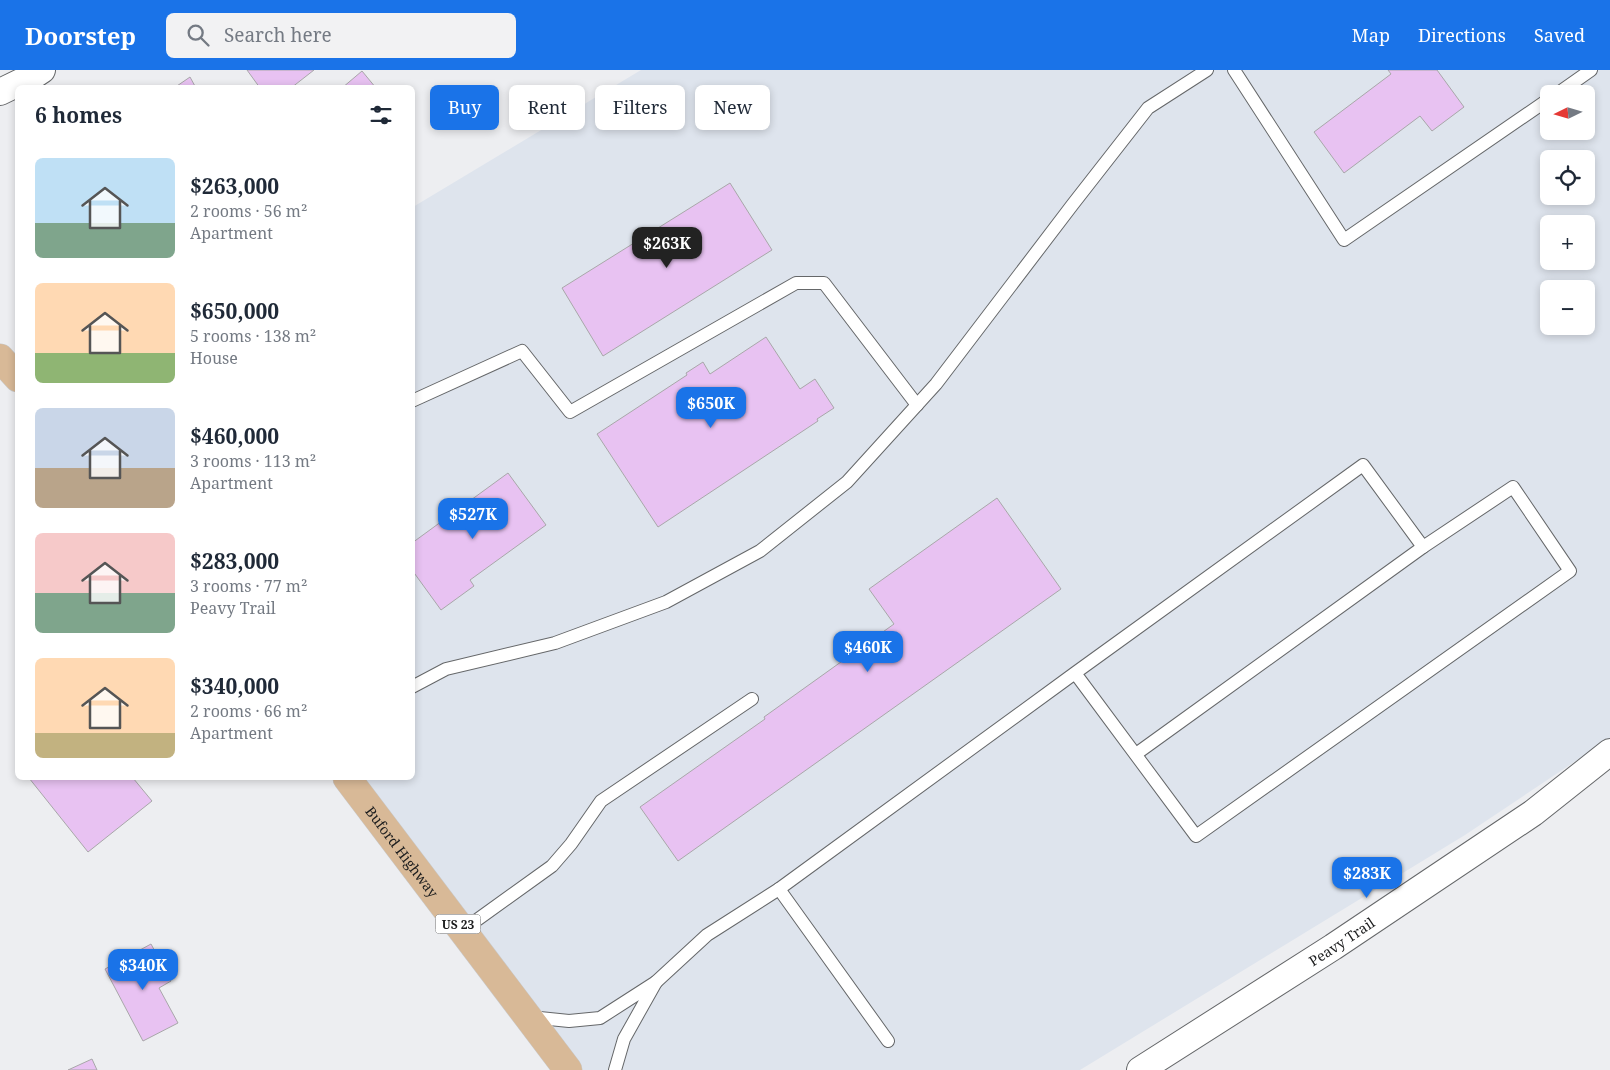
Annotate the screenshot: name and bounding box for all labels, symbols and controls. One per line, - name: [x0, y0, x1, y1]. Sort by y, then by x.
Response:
- search box: [166, 13, 516, 58]
- text: Doorstep: [25, 19, 136, 52]
- icon: search: [184, 21, 212, 49]
- text: Search here: [224, 22, 332, 48]
- text: Map: [1352, 23, 1390, 47]
- text: Directions: [1418, 23, 1506, 47]
- text: Saved: [1534, 23, 1585, 47]
- chip: Buy: [430, 85, 499, 130]
- chip: Rent: [509, 85, 585, 130]
- chip: Filters: [595, 85, 685, 130]
- chip: New: [695, 85, 770, 130]
- north arrow: [1540, 85, 1595, 140]
- map controls: [1540, 85, 1595, 335]
- text: 6 homes: [35, 101, 122, 129]
- icon: filters: [367, 101, 395, 129]
- button: locate: [1540, 150, 1595, 205]
- text: $263,000: [190, 172, 279, 200]
- icon: home: [75, 178, 135, 238]
- text: 2 rooms · 56 m²: [190, 200, 307, 222]
- button: +: [1540, 215, 1595, 270]
- text: Apartment: [190, 222, 273, 244]
- pin: $263K: [632, 226, 702, 269]
- text: $263K: [643, 232, 691, 254]
- button: −: [1540, 280, 1595, 335]
- text: $650,000: [190, 297, 279, 325]
- icon: home: [75, 303, 135, 363]
- text: 5 rooms · 138 m²: [190, 325, 316, 347]
- text: House: [190, 347, 238, 369]
- pin: $650K: [676, 386, 746, 429]
- text: $650K: [687, 392, 735, 414]
- text: $460,000: [190, 422, 279, 450]
- icon: home: [75, 428, 135, 488]
- text: 3 rooms · 113 m²: [190, 450, 316, 472]
- text: Apartment: [190, 472, 273, 494]
- pin: $527K: [438, 498, 508, 540]
- text: $527K: [449, 503, 497, 525]
- text: $283,000: [190, 547, 279, 575]
- icon: home: [75, 553, 135, 613]
- text: 3 rooms · 77 m²: [190, 575, 307, 597]
- text: Peavy Trail: [190, 597, 276, 619]
- pin: $460K: [833, 630, 903, 673]
- text: $460K: [844, 636, 892, 658]
- text: $340,000: [190, 672, 279, 700]
- icon: home: [75, 678, 135, 738]
- text: 2 rooms · 66 m²: [190, 700, 307, 722]
- text: Apartment: [190, 722, 273, 744]
- street label: Buford Highway: [362, 802, 443, 901]
- pin: $283K: [1332, 856, 1402, 899]
- text: $283K: [1343, 862, 1391, 884]
- street label: Peavy Trail: [1305, 912, 1378, 970]
- road number: US 23: [436, 914, 480, 934]
- pin: $340K: [108, 948, 178, 991]
- text: $340K: [119, 954, 167, 976]

